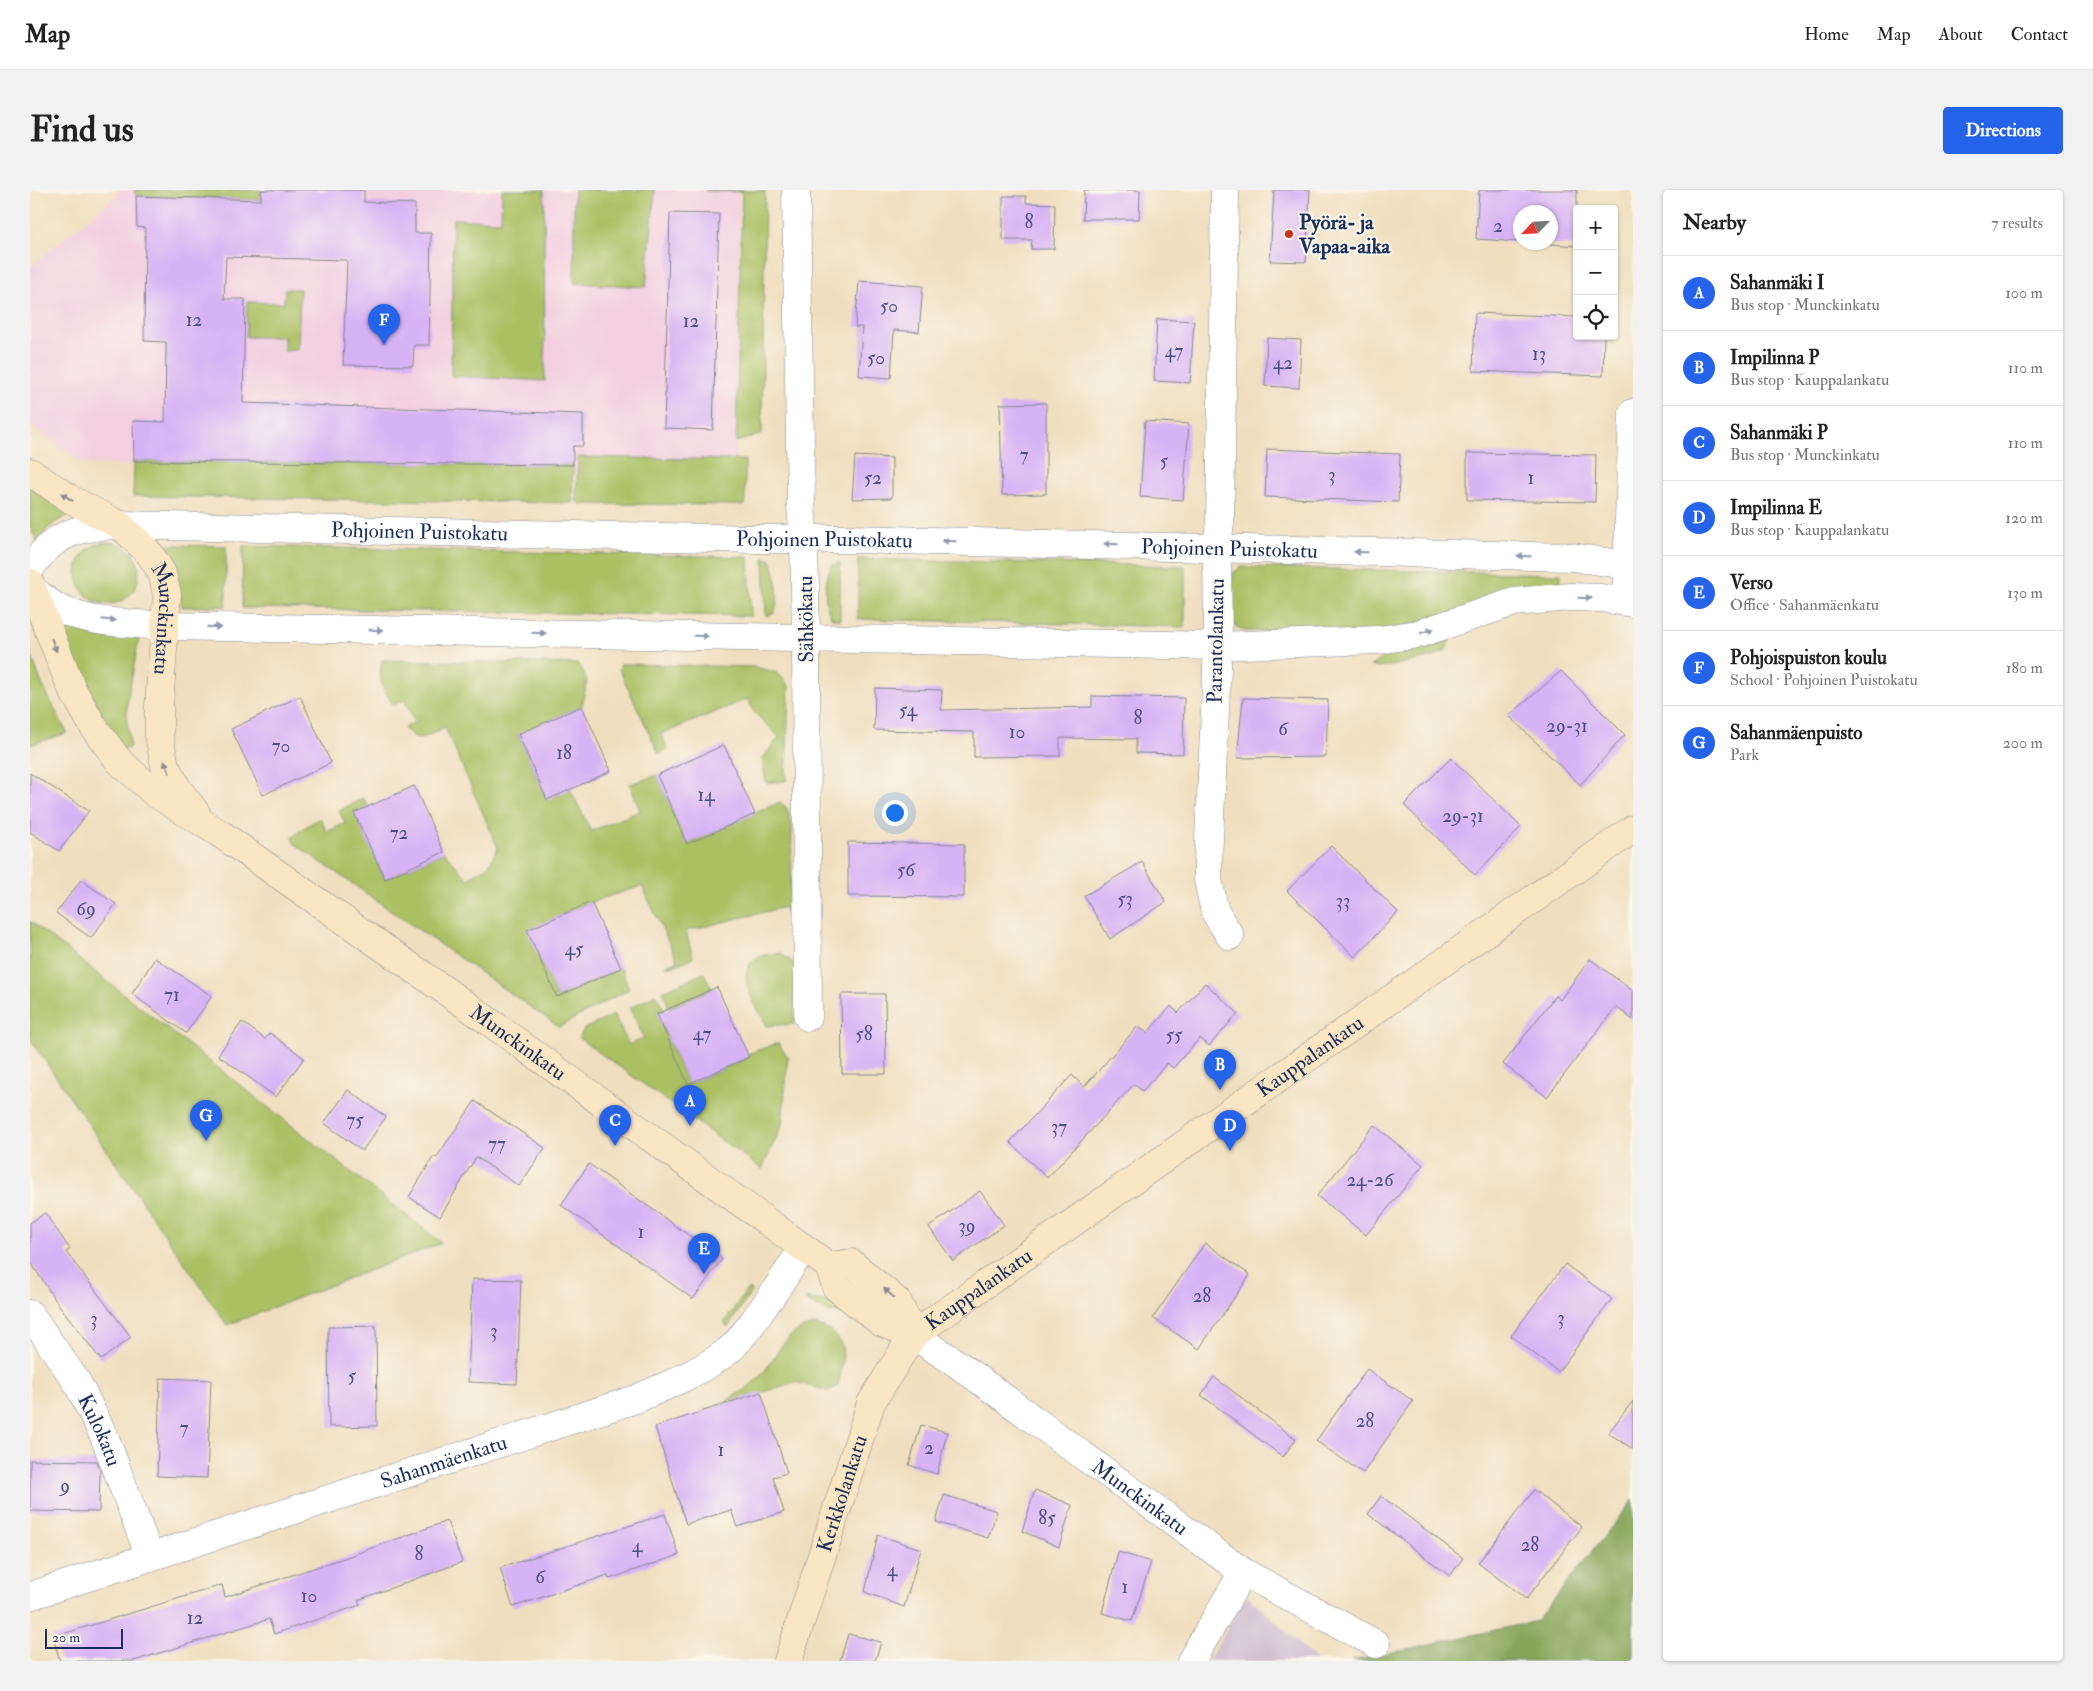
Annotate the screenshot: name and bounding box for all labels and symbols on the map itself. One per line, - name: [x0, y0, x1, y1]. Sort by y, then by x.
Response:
- north arrow: [1513, 205, 1558, 250]
- place label: Pyörä- ja Vapaa-aika: [1298, 209, 1392, 260]
- house number: 8: [1025, 210, 1034, 234]
- house number: 2: [1493, 214, 1503, 238]
- marker: Pyörä- ja Vapaa-aika: [1283, 228, 1295, 240]
- house number: 50: [880, 294, 898, 318]
- pin: F: [368, 304, 400, 345]
- house number: 12: [186, 308, 202, 332]
- house number: 12: [683, 309, 699, 333]
- house number: 47: [1165, 339, 1184, 363]
- house number: 13: [1532, 342, 1546, 366]
- house number: 50: [867, 346, 885, 370]
- house number: 42: [1273, 351, 1293, 375]
- house number: 7: [1020, 443, 1029, 467]
- house number: 5: [1160, 449, 1169, 473]
- house number: 3: [1328, 463, 1336, 487]
- house number: 52: [864, 466, 882, 490]
- house number: 1: [1528, 466, 1534, 490]
- one-way arrow: [61, 492, 74, 502]
- street label: Pohjoinen Puistokatu: [331, 516, 508, 547]
- street label: Pohjoinen Puistokatu: [736, 525, 913, 554]
- street label: Pohjoinen Puistokatu: [1140, 533, 1318, 564]
- one-way arrow: [941, 537, 957, 545]
- one-way arrow: [1103, 540, 1119, 548]
- one-way arrow: [1353, 547, 1369, 555]
- one-way arrow: [1515, 551, 1531, 559]
- street label: Munckinkatu: [145, 557, 181, 676]
- street label: Sähkökatu: [792, 575, 820, 663]
- street label: Parantolankatu: [1201, 578, 1231, 704]
- one-way arrow: [1577, 594, 1593, 602]
- one-way arrow: [101, 617, 117, 625]
- one-way arrow: [206, 623, 222, 631]
- one-way arrow: [368, 626, 384, 634]
- one-way arrow: [1420, 626, 1435, 634]
- one-way arrow: [531, 629, 547, 637]
- one-way arrow: [693, 632, 709, 640]
- one-way arrow: [50, 638, 58, 653]
- house number: 54: [899, 698, 918, 722]
- house number: 8: [1134, 706, 1143, 730]
- house number: 29-31: [1546, 714, 1588, 738]
- house number: 6: [1278, 717, 1289, 741]
- house number: 10: [1009, 720, 1025, 744]
- house number: 70: [272, 734, 290, 758]
- house number: 18: [556, 741, 572, 765]
- one-way arrow: [163, 760, 171, 774]
- house number: 14: [697, 783, 715, 807]
- your location: [882, 800, 908, 826]
- house number: 29-31: [1442, 804, 1484, 828]
- house number: 72: [390, 821, 408, 845]
- house number: 56: [897, 858, 916, 882]
- house number: 53: [1117, 887, 1133, 911]
- house number: 33: [1336, 889, 1350, 913]
- house number: 69: [76, 897, 96, 921]
- house number: 45: [565, 937, 584, 961]
- house number: 71: [164, 983, 180, 1007]
- street label: Munckinkatu: [464, 999, 572, 1086]
- street label: Kauppalankatu: [1251, 1009, 1369, 1103]
- house number: 47: [693, 1022, 712, 1046]
- house number: 58: [855, 1022, 873, 1046]
- house number: 55: [1166, 1023, 1183, 1047]
- pin: B: [1204, 1049, 1236, 1090]
- pin: A: [674, 1085, 706, 1126]
- pin: G: [190, 1100, 222, 1141]
- pin: C: [599, 1105, 631, 1146]
- house number: 75: [346, 1108, 364, 1132]
- pin: D: [1214, 1110, 1246, 1151]
- house number: 37: [1051, 1115, 1067, 1139]
- house number: 77: [488, 1132, 506, 1156]
- house number: 24-26: [1346, 1168, 1395, 1192]
- house number: 39: [958, 1214, 976, 1238]
- house number: 1: [638, 1220, 644, 1244]
- pin: E: [688, 1233, 720, 1274]
- street label: Kauppalankatu: [920, 1242, 1038, 1336]
- house number: 28: [1193, 1284, 1211, 1308]
- one-way arrow: [883, 1287, 895, 1299]
- house number: 3: [1557, 1306, 1565, 1330]
- house number: 3: [90, 1307, 98, 1331]
- house number: 3: [490, 1319, 498, 1343]
- house number: 5: [348, 1364, 357, 1388]
- street label: Kulokatu: [72, 1389, 128, 1470]
- house number: 28: [1356, 1409, 1374, 1433]
- house number: 7: [180, 1416, 189, 1440]
- street label: Sahanmäenkatu: [377, 1428, 511, 1495]
- street label: Kerkkolankatu: [810, 1431, 873, 1555]
- house number: 2: [924, 1436, 934, 1460]
- house number: 1: [718, 1438, 724, 1462]
- street label: Munckinkatu: [1087, 1453, 1194, 1541]
- house number: 9: [58, 1474, 70, 1498]
- house number: 85: [1038, 1506, 1056, 1530]
- house number: 28: [1521, 1533, 1539, 1557]
- house number: 4: [632, 1534, 643, 1558]
- house number: 8: [415, 1542, 424, 1566]
- house number: 4: [887, 1558, 898, 1582]
- house number: 6: [535, 1565, 546, 1589]
- house number: 1: [1122, 1575, 1128, 1599]
- house number: 10: [301, 1584, 317, 1608]
- house number: 12: [187, 1606, 203, 1630]
- scale bar: [45, 1626, 122, 1649]

